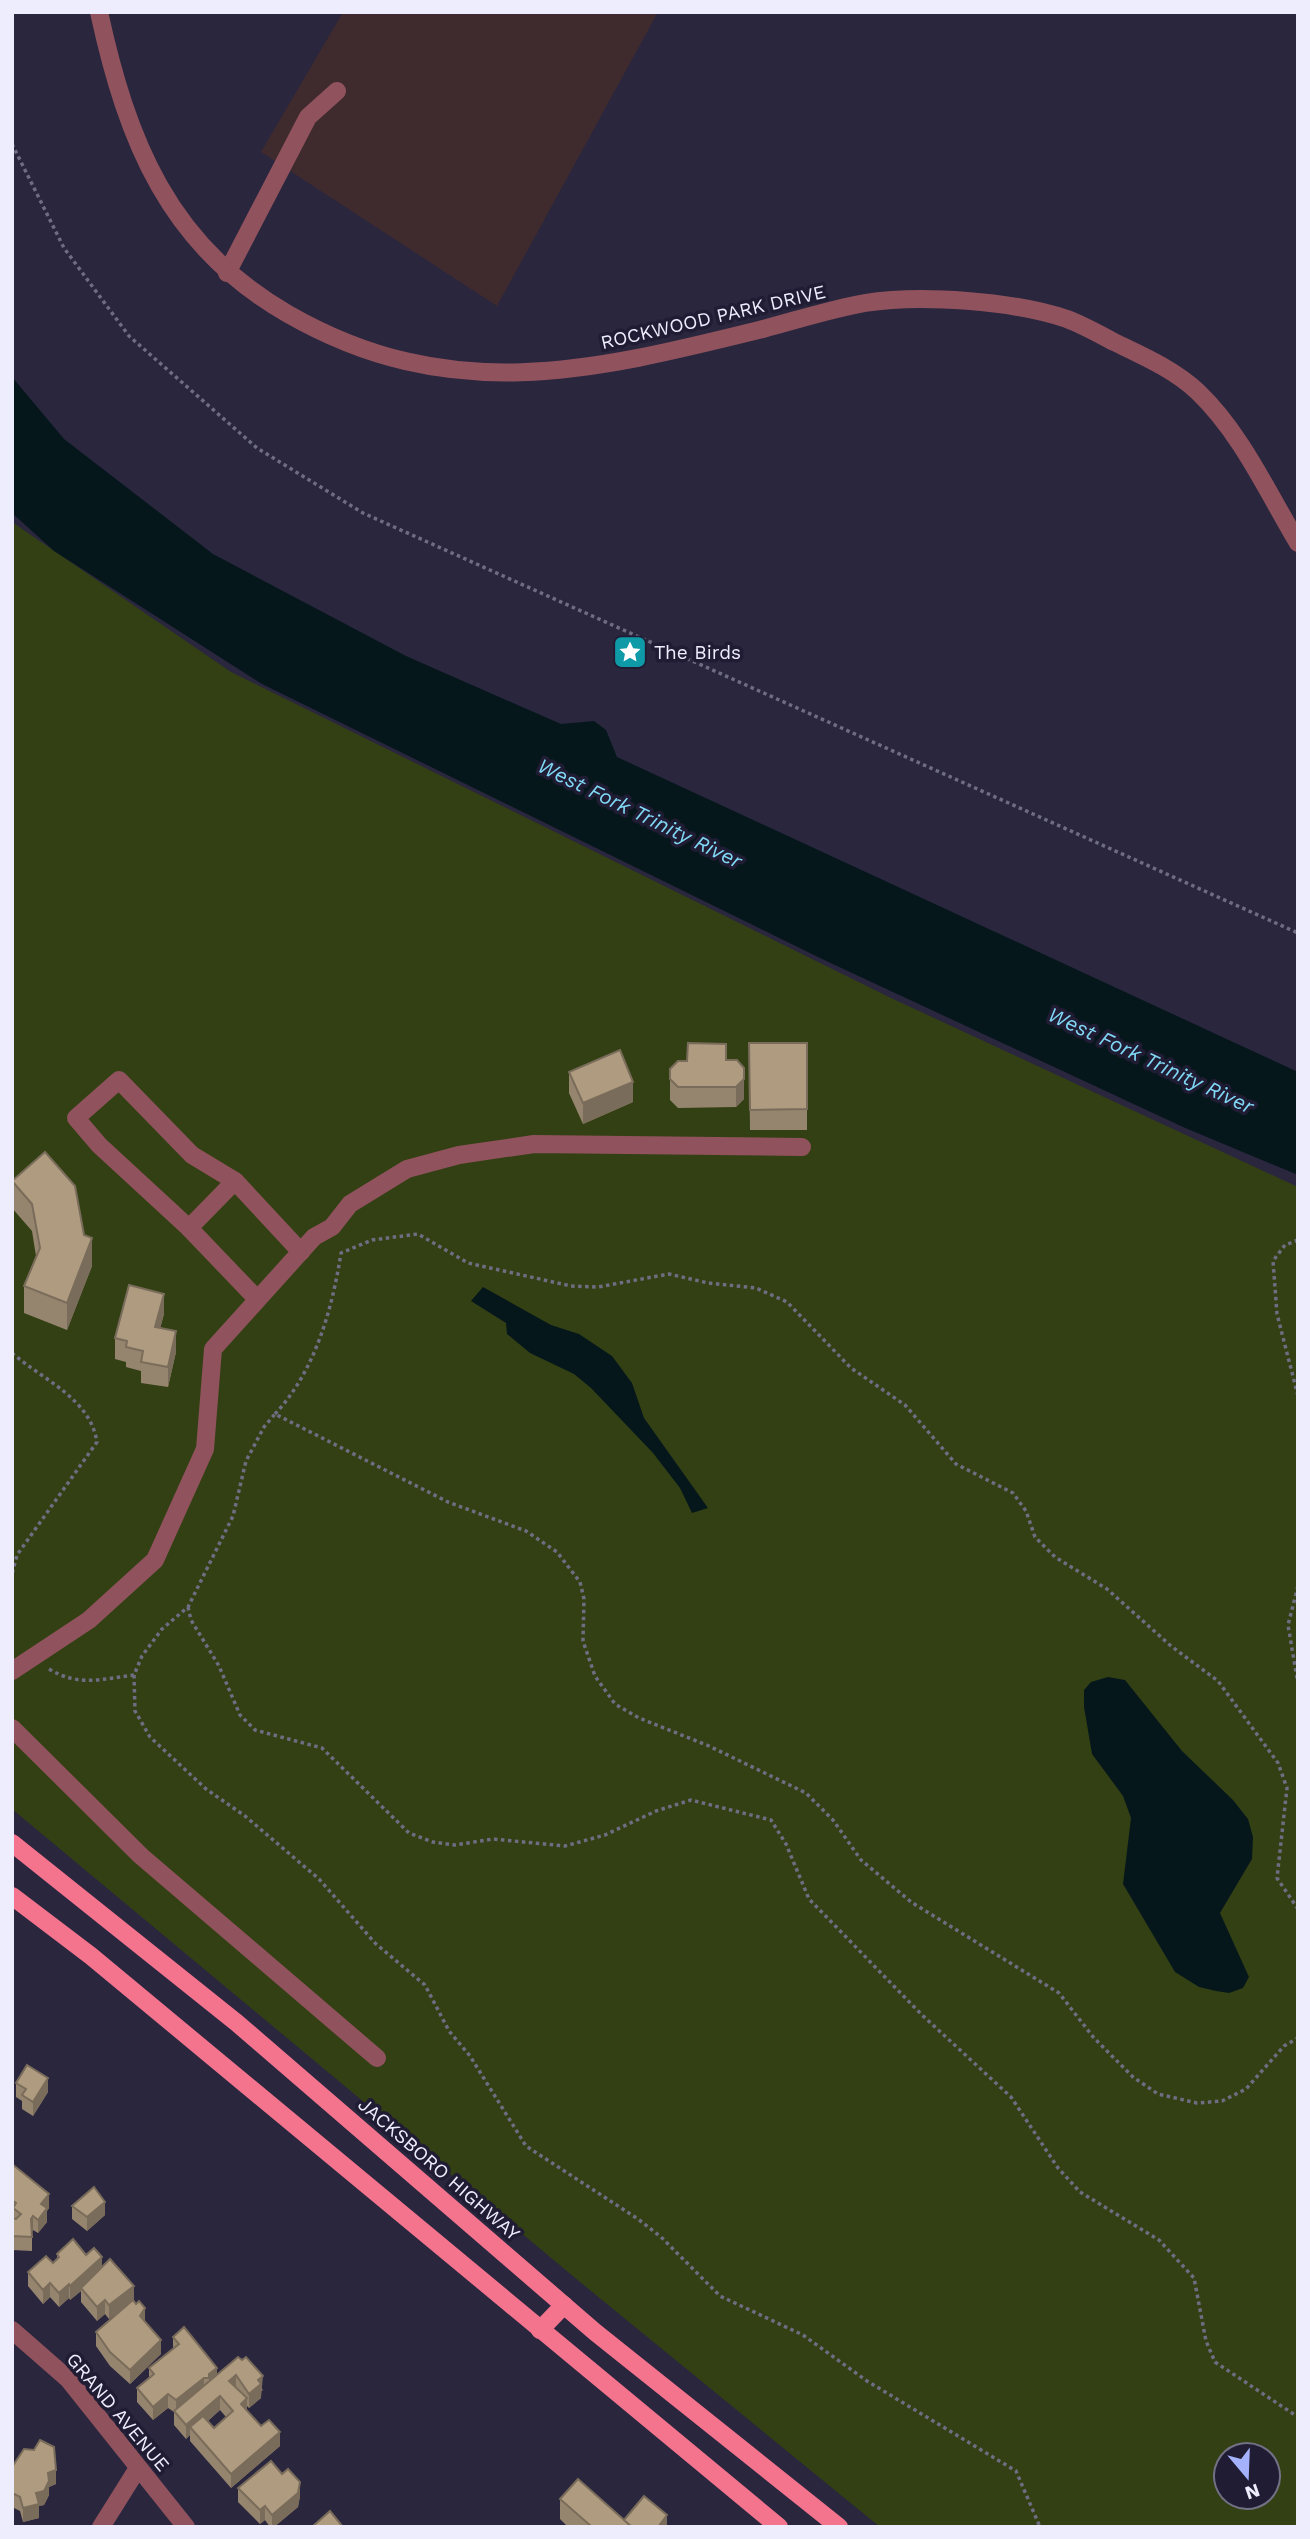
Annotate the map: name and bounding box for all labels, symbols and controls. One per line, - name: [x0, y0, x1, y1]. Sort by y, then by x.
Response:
- street label: ROCKWOOD PARK DRIVE: [598, 280, 828, 354]
- place icon: The Birds: [611, 633, 649, 671]
- place label: The Birds: [654, 641, 741, 664]
- water label: West Fork Trinity River: [534, 753, 747, 874]
- water label: West Fork Trinity River: [1044, 1001, 1259, 1119]
- street label: JACKSBORO HIGHWAY: [354, 2093, 525, 2245]
- street label: GRAND AVENUE: [62, 2348, 174, 2476]
- north arrow: [1212, 2441, 1282, 2511]
- text: N: [1242, 2478, 1263, 2505]

